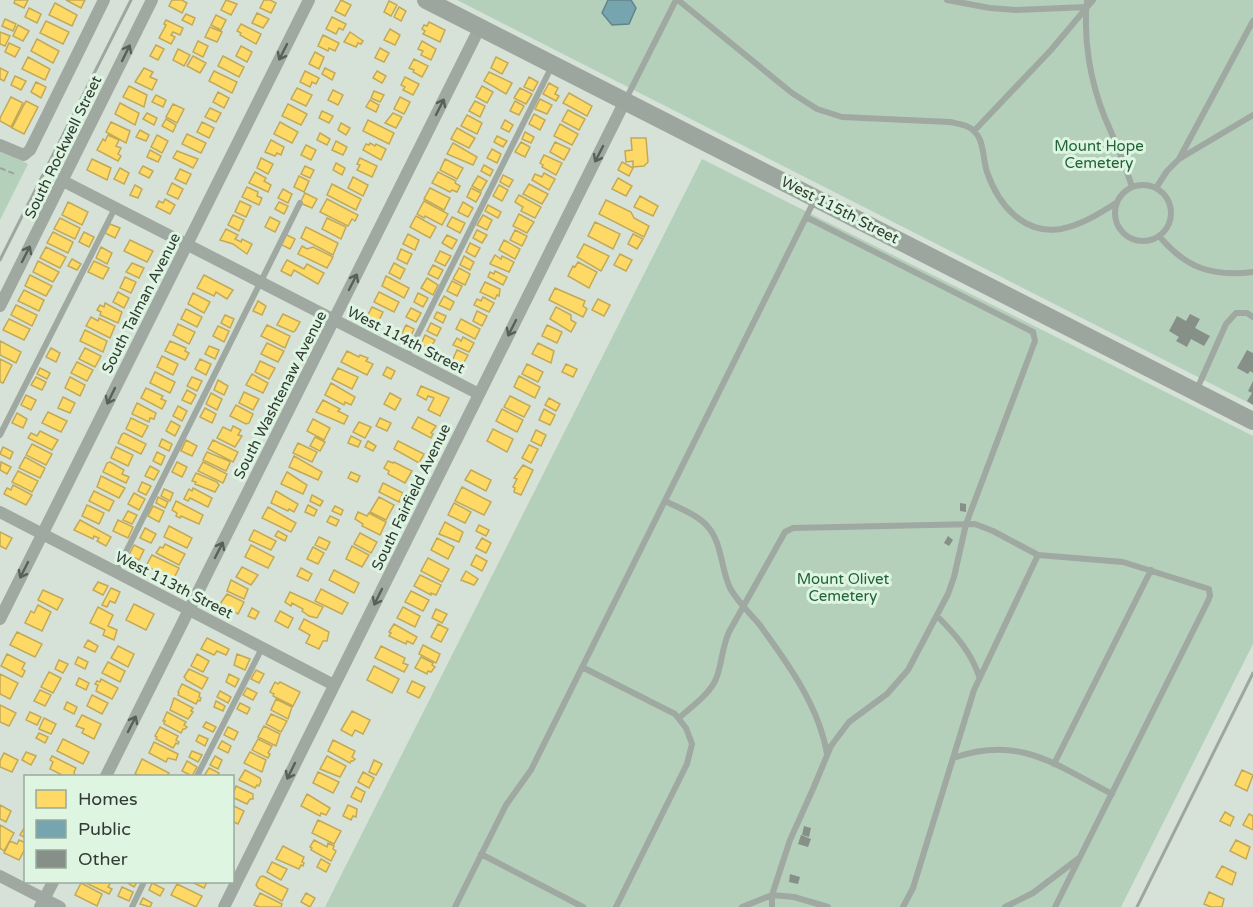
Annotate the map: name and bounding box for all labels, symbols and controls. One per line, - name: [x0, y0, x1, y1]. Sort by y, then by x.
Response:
- one-way arrow: [276, 43, 288, 61]
- one-way arrow: [121, 44, 133, 62]
- street label: South Rockwell Street: [21, 72, 106, 221]
- one-way arrow: [435, 98, 447, 116]
- park label: Mount Hope Cemetery: [1054, 137, 1144, 172]
- one-way arrow: [593, 144, 604, 162]
- street label: West 115th Street: [778, 173, 902, 248]
- street label: South Talman Avenue: [98, 230, 184, 376]
- one-way arrow: [21, 245, 33, 263]
- one-way arrow: [348, 273, 360, 291]
- street label: West 114th Street: [344, 303, 468, 378]
- street label: South Washtenaw Avenue: [230, 308, 330, 482]
- one-way arrow: [506, 319, 518, 336]
- one-way arrow: [105, 387, 117, 405]
- street label: South Fairfield Avenue: [368, 421, 454, 573]
- one-way arrow: [214, 541, 225, 559]
- street label: West 113th Street: [112, 548, 236, 623]
- one-way arrow: [18, 561, 30, 579]
- park label: Mount Olivet Cemetery: [797, 570, 890, 605]
- one-way arrow: [372, 587, 383, 605]
- one-way arrow: [126, 716, 138, 734]
- one-way arrow: [285, 762, 297, 780]
- legend: [24, 775, 234, 883]
- text: Homes: [78, 788, 138, 810]
- text: Public: [78, 818, 131, 840]
- text: Other: [78, 848, 128, 870]

